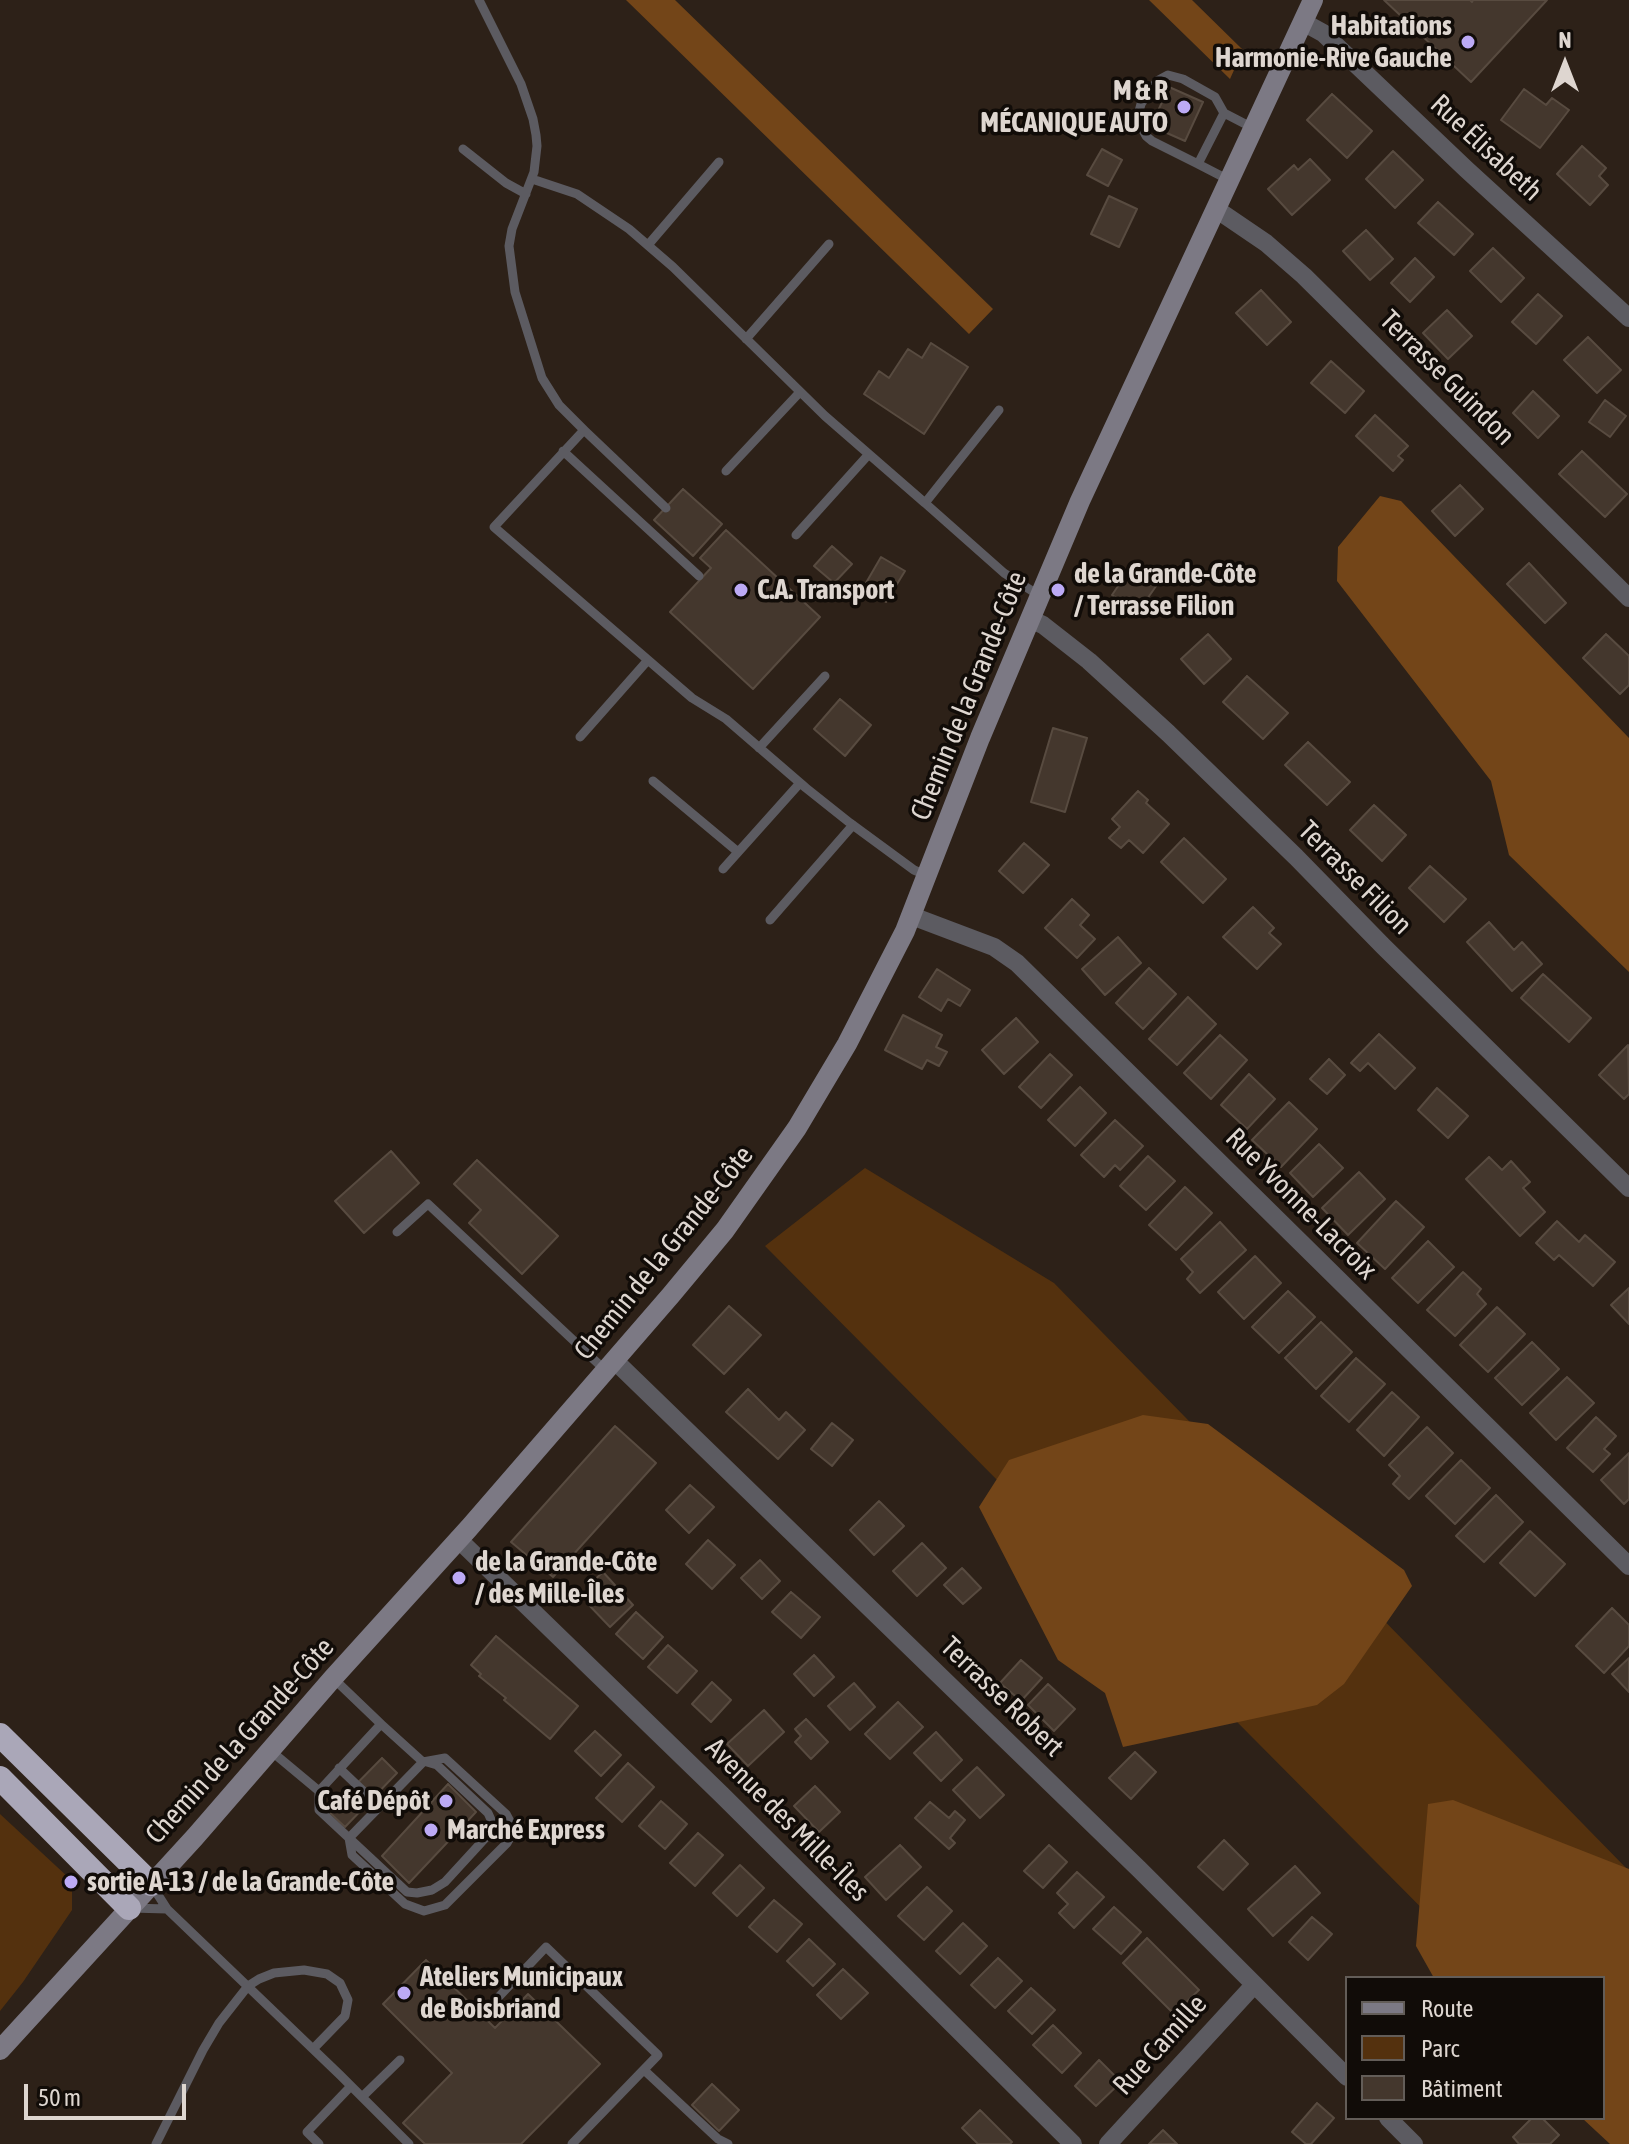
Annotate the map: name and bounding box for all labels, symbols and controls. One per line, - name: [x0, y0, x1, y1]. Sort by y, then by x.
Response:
- place label: Habitations Harmonie-Rive Gauche: [1215, 9, 1452, 75]
- north arrow: [1525, 24, 1605, 104]
- text: N: [1559, 27, 1571, 53]
- marker: Habitations Harmonie-Rive Gauche: [1459, 33, 1477, 51]
- place label: M & R MÉCANIQUE AUTO: [980, 74, 1168, 140]
- street label: Rue Élisabeth: [1423, 88, 1549, 208]
- marker: M & R MÉCANIQUE AUTO: [1175, 98, 1193, 116]
- street label: Terrasse Guindon: [1373, 304, 1521, 452]
- place label: de la Grande-Côte / Terrasse Filion: [1074, 557, 1256, 623]
- street label: Chemin de la Grande-Côte: [904, 567, 1034, 825]
- place label: C.A. Transport: [757, 573, 894, 607]
- marker: C.A. Transport: [732, 581, 750, 599]
- marker: de la Grande-Côte / Terrasse Filion: [1049, 581, 1067, 599]
- street label: Terrasse Filion: [1291, 814, 1419, 942]
- street label: Rue Yvonne-Lacroix: [1218, 1121, 1384, 1287]
- street label: Chemin de la Grande-Côte: [567, 1139, 761, 1367]
- place label: de la Grande-Côte / des Mille-Îles: [475, 1545, 657, 1611]
- marker: de la Grande-Côte / des Mille-Îles: [450, 1569, 468, 1587]
- street label: Terrasse Robert: [934, 1630, 1070, 1764]
- street label: Chemin de la Grande-Côte: [139, 1631, 341, 1851]
- street label: Avenue des Mille-Îles: [698, 1731, 876, 1909]
- place label: Café Dépôt: [317, 1784, 430, 1818]
- marker: Café Dépôt: [437, 1792, 455, 1810]
- place label: Marché Express: [447, 1813, 605, 1847]
- marker: Marché Express: [422, 1821, 440, 1839]
- place label: sortie A-13 / de la Grande-Côte: [87, 1865, 394, 1899]
- marker: sortie A-13 / de la Grande-Côte: [62, 1873, 80, 1891]
- place label: Ateliers Municipaux de Boisbriand: [420, 1960, 623, 2026]
- legend: [1345, 1976, 1605, 2120]
- marker: Ateliers Municipaux de Boisbriand: [395, 1984, 413, 2002]
- street label: Rue Camille: [1106, 1988, 1214, 2102]
- text: Route: [1421, 1995, 1473, 2022]
- text: Parc: [1421, 2035, 1459, 2062]
- scale bar: [28, 2068, 190, 2118]
- text: Bâtiment: [1421, 2075, 1503, 2102]
- text: 50 m: [38, 2084, 81, 2111]

